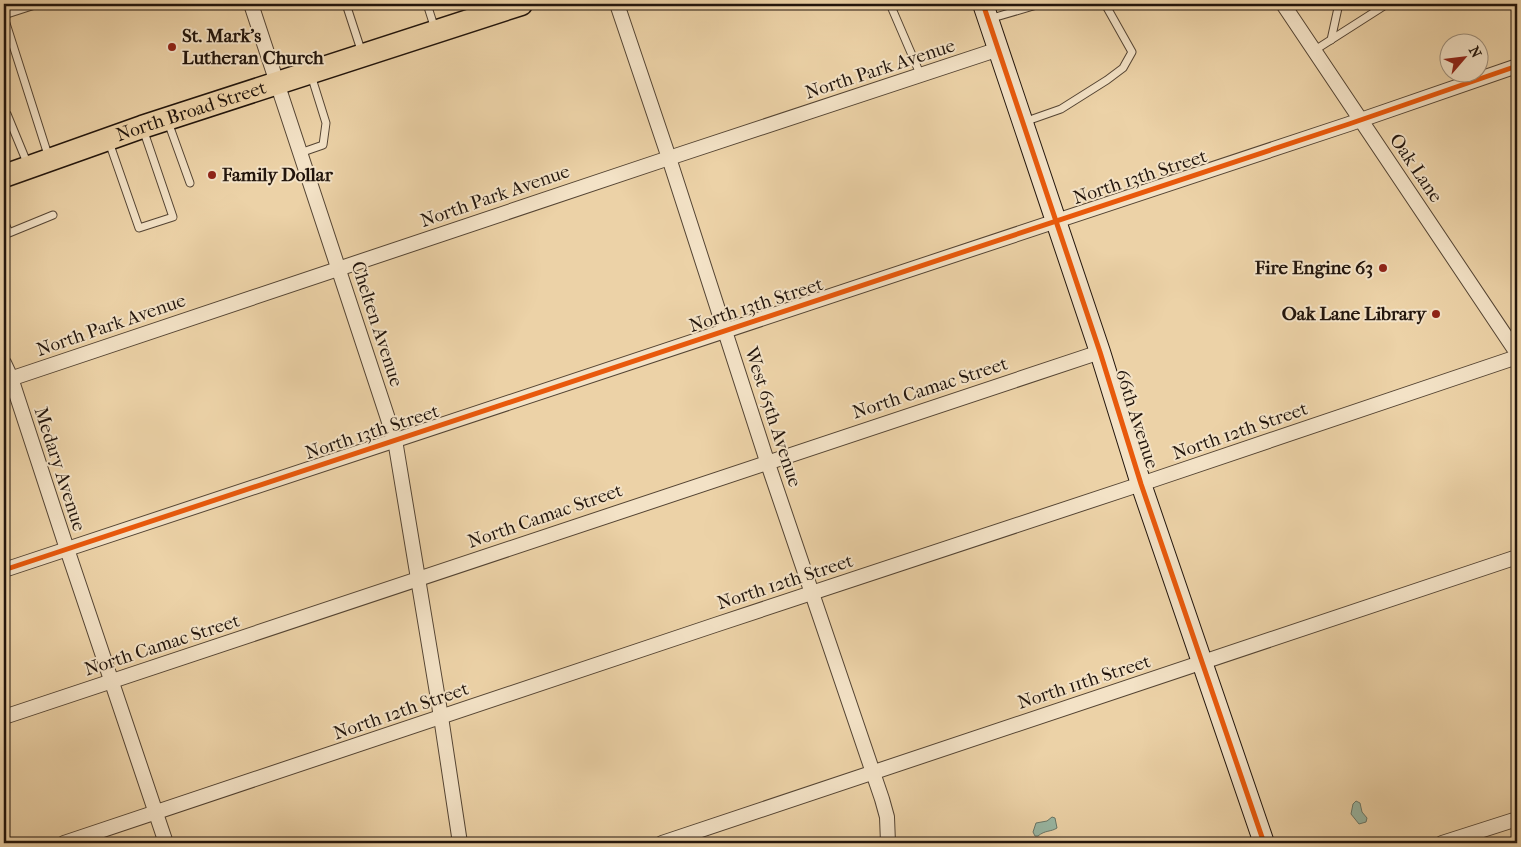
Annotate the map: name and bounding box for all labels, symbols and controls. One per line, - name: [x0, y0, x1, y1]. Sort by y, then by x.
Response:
- place label: St. Mark's Lutheran Church: [182, 25, 324, 69]
- north arrow: [1438, 32, 1488, 82]
- street label: North Park Avenue: [802, 34, 958, 104]
- marker: St. Mark's Lutheran Church: [166, 41, 178, 53]
- text: N: [1465, 43, 1485, 61]
- street label: North Broad Street: [113, 76, 269, 146]
- street label: Oak Lane: [1385, 129, 1447, 207]
- street label: North 13th Street: [1070, 145, 1210, 209]
- street label: North Park Avenue: [417, 160, 573, 232]
- place label: Family Dollar: [221, 164, 334, 186]
- marker: Family Dollar: [206, 169, 218, 181]
- place label: Fire Engine 63: [1254, 257, 1373, 279]
- street label: Chelten Avenue: [346, 259, 408, 389]
- marker: Fire Engine 63: [1377, 262, 1389, 274]
- street label: North 13th Street: [686, 273, 826, 337]
- street label: North Park Avenue: [33, 289, 189, 361]
- place label: Oak Lane Library: [1282, 303, 1427, 325]
- marker: Oak Lane Library: [1430, 308, 1442, 320]
- street label: West 65th Avenue: [740, 343, 806, 490]
- street label: North Camac Street: [850, 352, 1011, 423]
- street label: 66th Avenue: [1111, 366, 1163, 472]
- street label: North 12th Street: [1170, 397, 1311, 464]
- street label: North 13th Street: [302, 400, 442, 464]
- street label: Medary Avenue: [30, 404, 90, 534]
- street label: North Camac Street: [465, 479, 625, 553]
- street label: North 12th Street: [714, 550, 856, 614]
- street label: North Camac Street: [82, 609, 243, 680]
- street label: North 11th Street: [1015, 650, 1153, 714]
- street label: North 12th Street: [331, 677, 472, 744]

